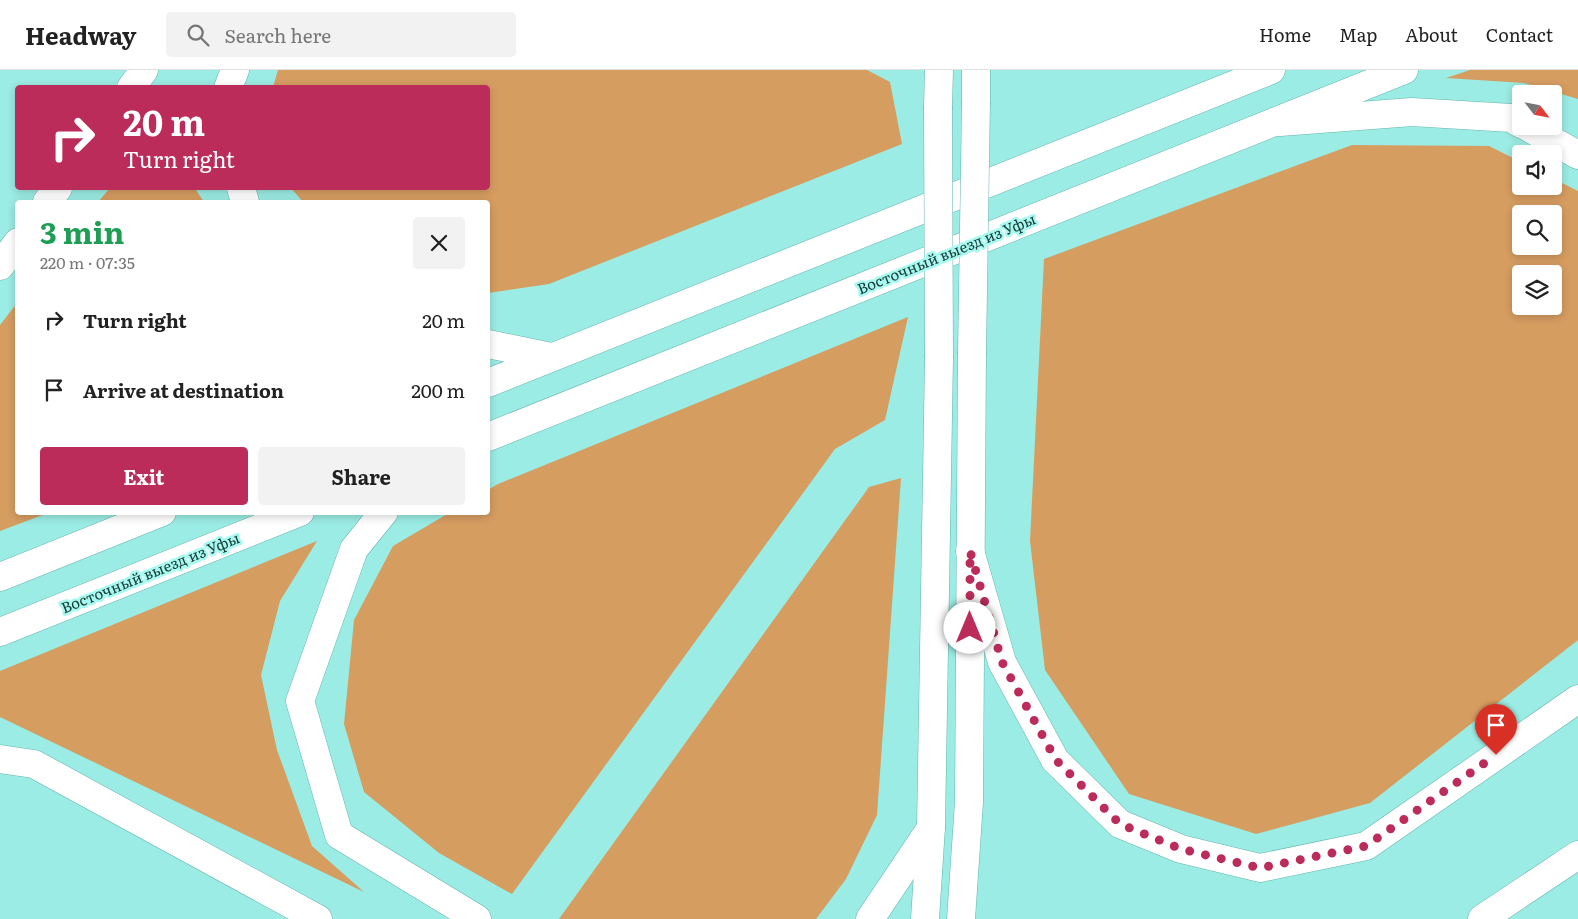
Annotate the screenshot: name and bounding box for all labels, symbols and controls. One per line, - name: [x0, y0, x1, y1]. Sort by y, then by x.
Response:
- search box: [166, 12, 516, 57]
- text: Headway: [25, 17, 136, 52]
- icon: search: [184, 21, 212, 49]
- text: Search here: [224, 21, 331, 49]
- text: Home: [1259, 21, 1311, 48]
- text: Map: [1339, 21, 1377, 48]
- text: About: [1405, 21, 1458, 48]
- text: Contact: [1486, 21, 1553, 48]
- north arrow: [1512, 85, 1562, 135]
- map controls: [1512, 85, 1562, 315]
- text: 20 m: [123, 95, 205, 147]
- icon: right: [40, 105, 105, 170]
- text: Turn right: [123, 142, 235, 175]
- button: sound: [1512, 145, 1562, 195]
- button: search: [1512, 205, 1562, 255]
- street label: Восточный выезд из Уфы: [853, 207, 1039, 299]
- text: 3 min: [40, 209, 124, 253]
- button: close: [413, 217, 465, 269]
- text: 220 m · 07:35: [40, 250, 135, 274]
- button: layers: [1512, 265, 1562, 315]
- icon: right: [40, 306, 68, 334]
- text: Turn right: [83, 306, 187, 334]
- text: 20 m: [422, 306, 465, 334]
- icon: arrive: [40, 376, 68, 404]
- text: Arrive at destination: [83, 376, 284, 404]
- text: 200 m: [411, 376, 465, 404]
- button: Exit: [40, 447, 248, 505]
- button: Share: [258, 447, 465, 505]
- street label: Восточный выезд из Уфы: [57, 526, 243, 618]
- position arrow: [943, 601, 995, 653]
- pin: [1475, 704, 1517, 755]
- icon: arrive: [1482, 711, 1510, 739]

